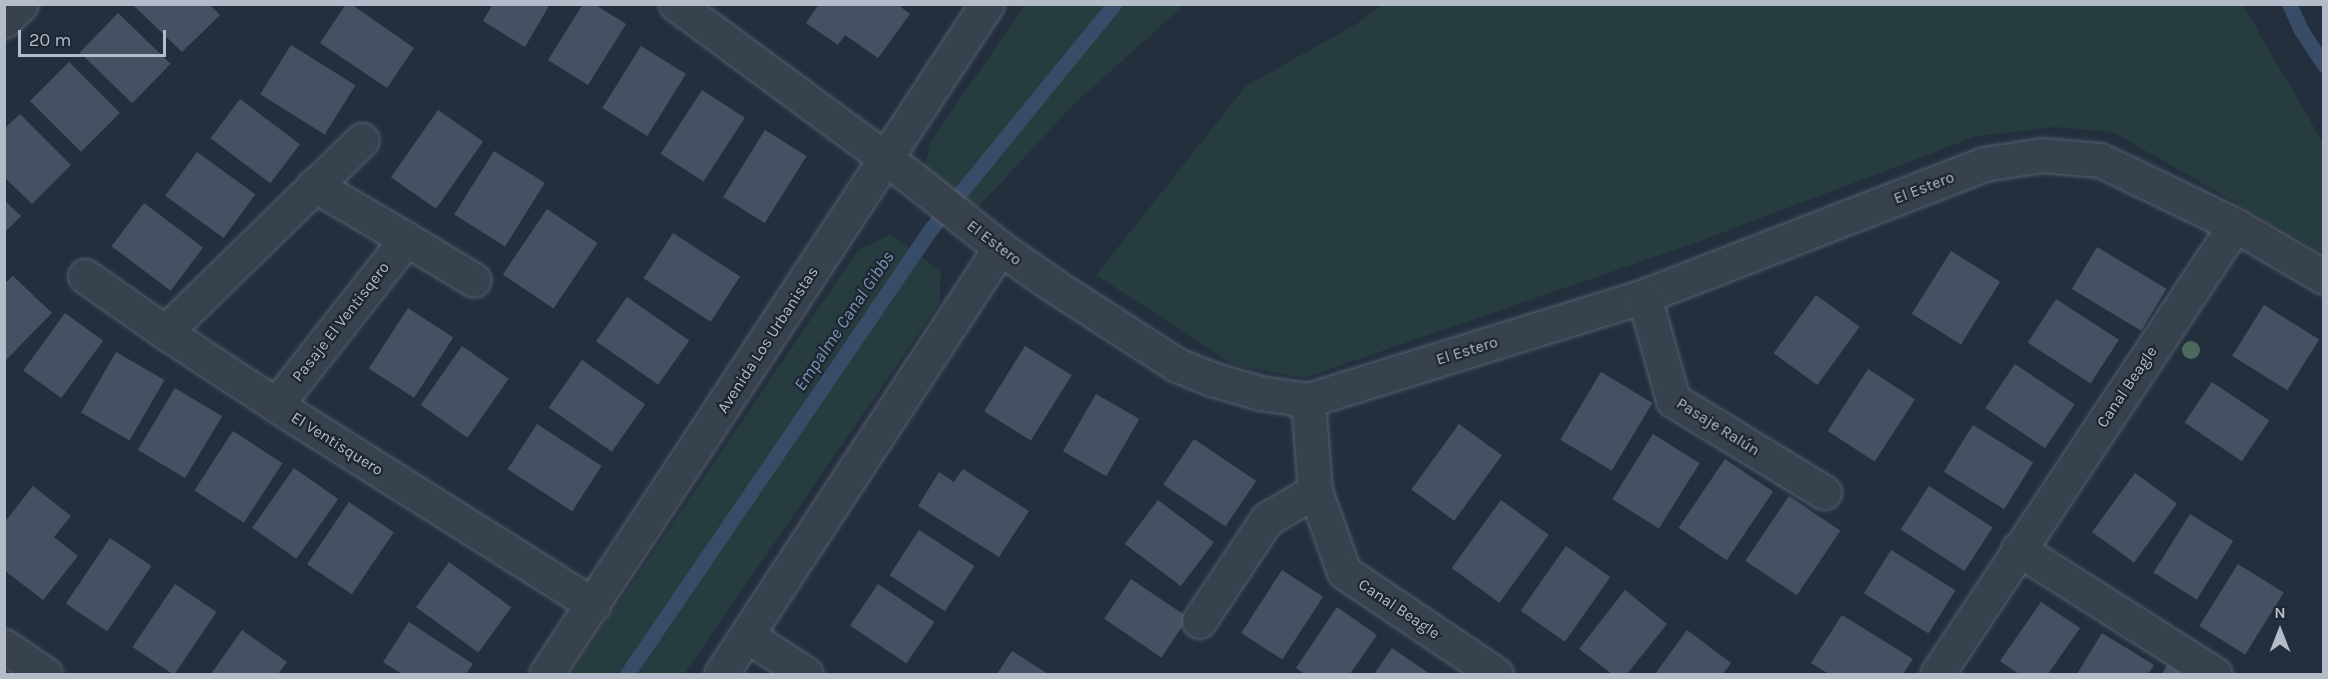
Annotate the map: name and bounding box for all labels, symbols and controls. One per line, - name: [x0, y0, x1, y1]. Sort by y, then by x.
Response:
- scale bar: [21, 18, 170, 56]
- text: 20 m: [29, 29, 71, 51]
- street label: El Estero: [1891, 168, 1957, 208]
- street label: El Estero: [963, 216, 1025, 270]
- water label: Empalme Canal Gibbs: [789, 247, 899, 395]
- street label: Pasaje El Ventisqero: [288, 258, 394, 386]
- street label: Avenida Los Urbanistas: [713, 263, 823, 417]
- street label: El Estero: [1434, 333, 1500, 369]
- street label: Canal Beagle: [2093, 343, 2161, 431]
- street label: Pasaje Ralún: [1673, 394, 1763, 460]
- street label: El Ventisquero: [288, 408, 386, 480]
- street label: Canal Beagle: [1355, 575, 1443, 643]
- north arrow: [2250, 601, 2310, 661]
- text: N: [2274, 603, 2286, 622]

